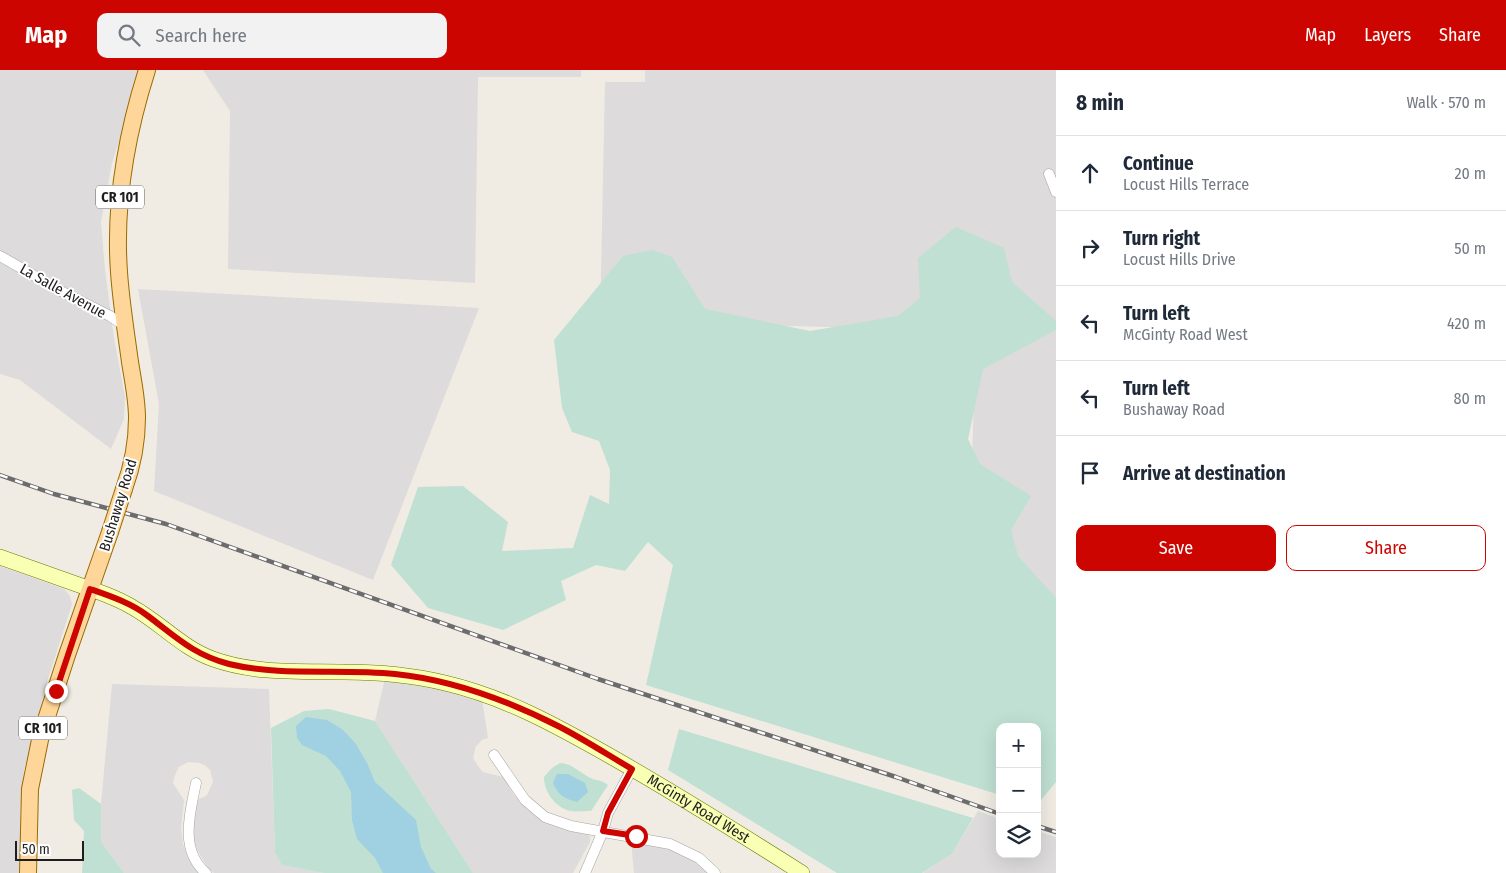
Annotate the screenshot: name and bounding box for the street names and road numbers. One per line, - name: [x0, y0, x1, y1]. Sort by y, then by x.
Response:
- road number: CR 101: [96, 185, 144, 208]
- street label: La Salle Avenue: [17, 260, 109, 322]
- street label: Bushaway Road: [95, 457, 141, 553]
- road number: CR 101: [19, 716, 67, 740]
- street label: McGinty Road West: [644, 771, 753, 847]

